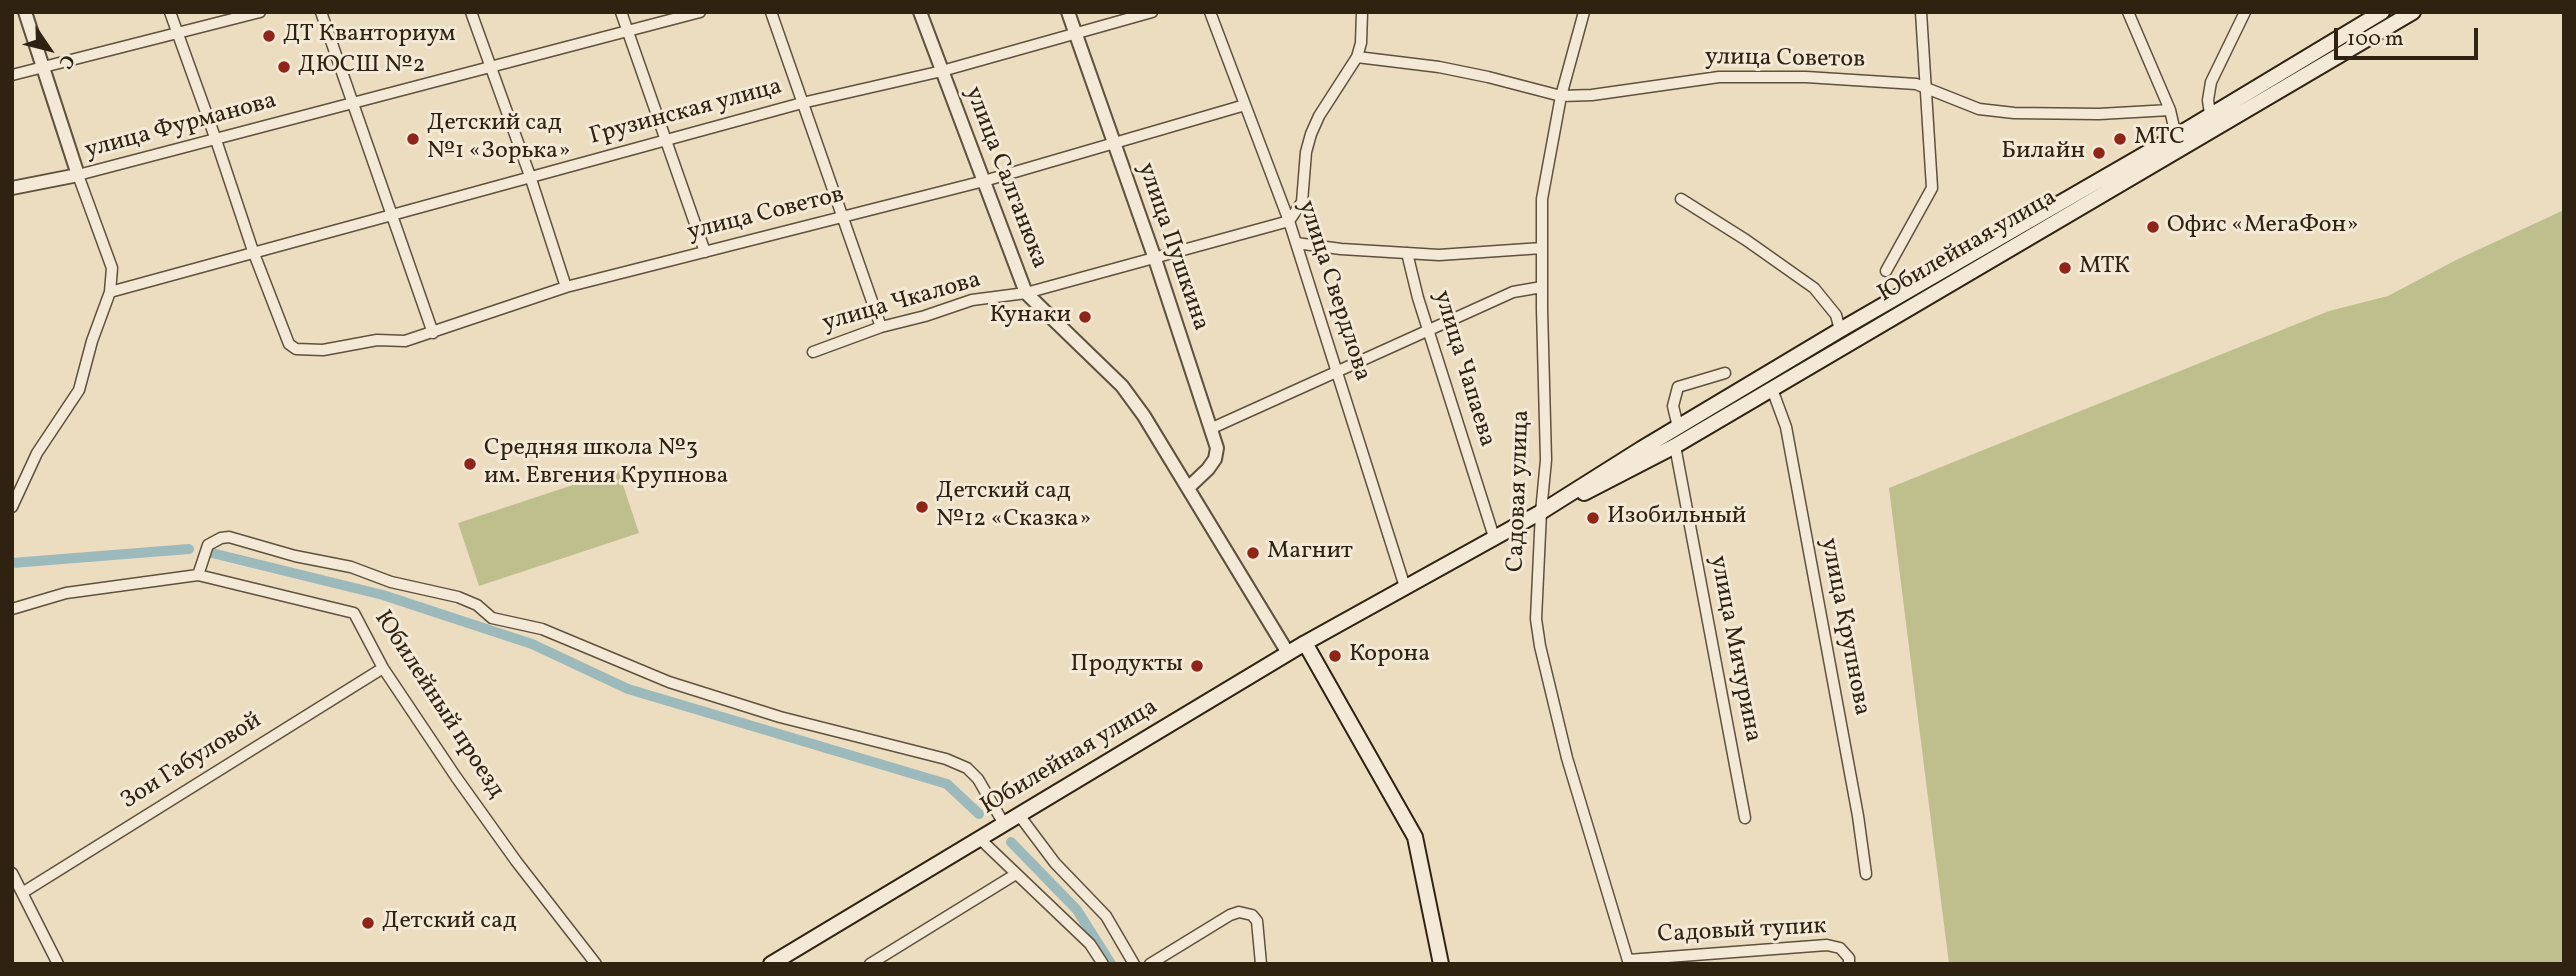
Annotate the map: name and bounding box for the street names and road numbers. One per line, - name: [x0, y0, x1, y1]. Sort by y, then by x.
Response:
- street label: улица Советов: [1705, 44, 1865, 76]
- street label: Грузинская улица: [587, 73, 785, 153]
- street label: улица Салганюка: [957, 83, 1053, 273]
- street label: улица Фурманова: [82, 88, 280, 166]
- street label: улица Пушкина: [1130, 159, 1214, 335]
- street label: улица Советов: [685, 182, 847, 248]
- street label: Юбилейная улица: [1874, 184, 2062, 310]
- street label: улица Свердлова: [1290, 197, 1376, 385]
- street label: улица Чкалова: [820, 267, 984, 339]
- street label: улица Чапаева: [1426, 287, 1500, 451]
- street label: Садовая улица: [1503, 409, 1537, 573]
- street label: улица Крупнова: [1813, 536, 1875, 718]
- street label: улица Мичурина: [1702, 553, 1766, 745]
- street label: Юбилейный проезд: [367, 606, 509, 804]
- street label: Юбилейная улица: [976, 694, 1164, 822]
- street label: Зои Габуловой: [117, 707, 267, 817]
- street label: Садовый тупик: [1657, 913, 1827, 951]

